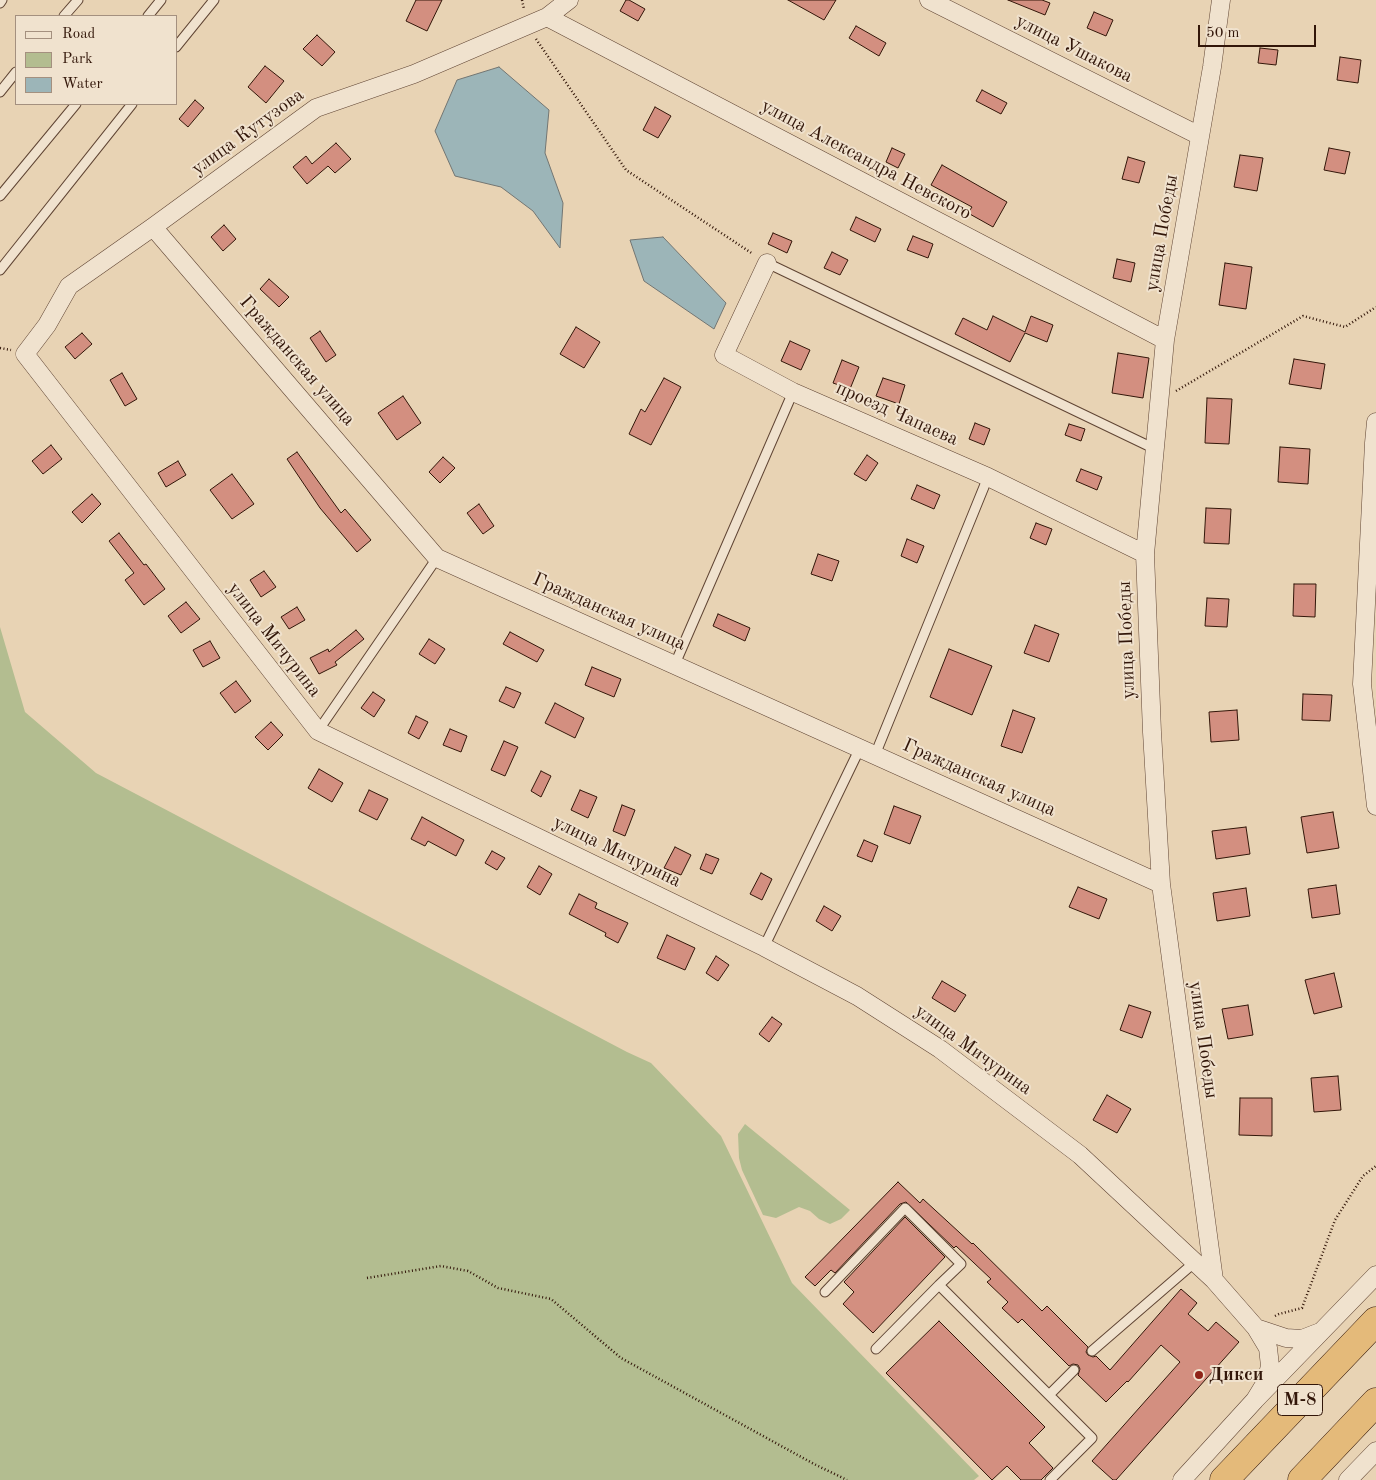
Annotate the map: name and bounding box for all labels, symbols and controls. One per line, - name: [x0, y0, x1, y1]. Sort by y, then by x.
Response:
- street label: улица Ушакова: [1012, 10, 1136, 88]
- legend: [15, 15, 178, 105]
- scale bar: [1201, 15, 1318, 47]
- text: 50 m: [1206, 26, 1240, 41]
- text: Road: [62, 27, 95, 42]
- text: Park: [62, 52, 93, 67]
- text: Water: [62, 77, 103, 92]
- street label: улица Кутузова: [187, 84, 309, 180]
- street label: улица Александра Невского: [757, 95, 975, 225]
- street label: улица Победы: [1140, 173, 1184, 293]
- street label: Гражданская улица: [234, 291, 360, 431]
- street label: проезд Чапаева: [832, 377, 962, 451]
- street label: Гражданская улица: [529, 568, 689, 656]
- street label: улица Мичурина: [222, 578, 326, 702]
- street label: улица Победы: [1114, 580, 1140, 700]
- street label: Гражданская улица: [899, 734, 1059, 822]
- street label: улица Мичурина: [549, 811, 685, 893]
- street label: улица Победы: [1183, 980, 1223, 1100]
- street label: улица Мичурина: [910, 1000, 1036, 1100]
- place label: Дикси: [1209, 1364, 1264, 1386]
- marker: Дикси: [1193, 1369, 1205, 1381]
- road number: М-8: [1278, 1384, 1322, 1416]

